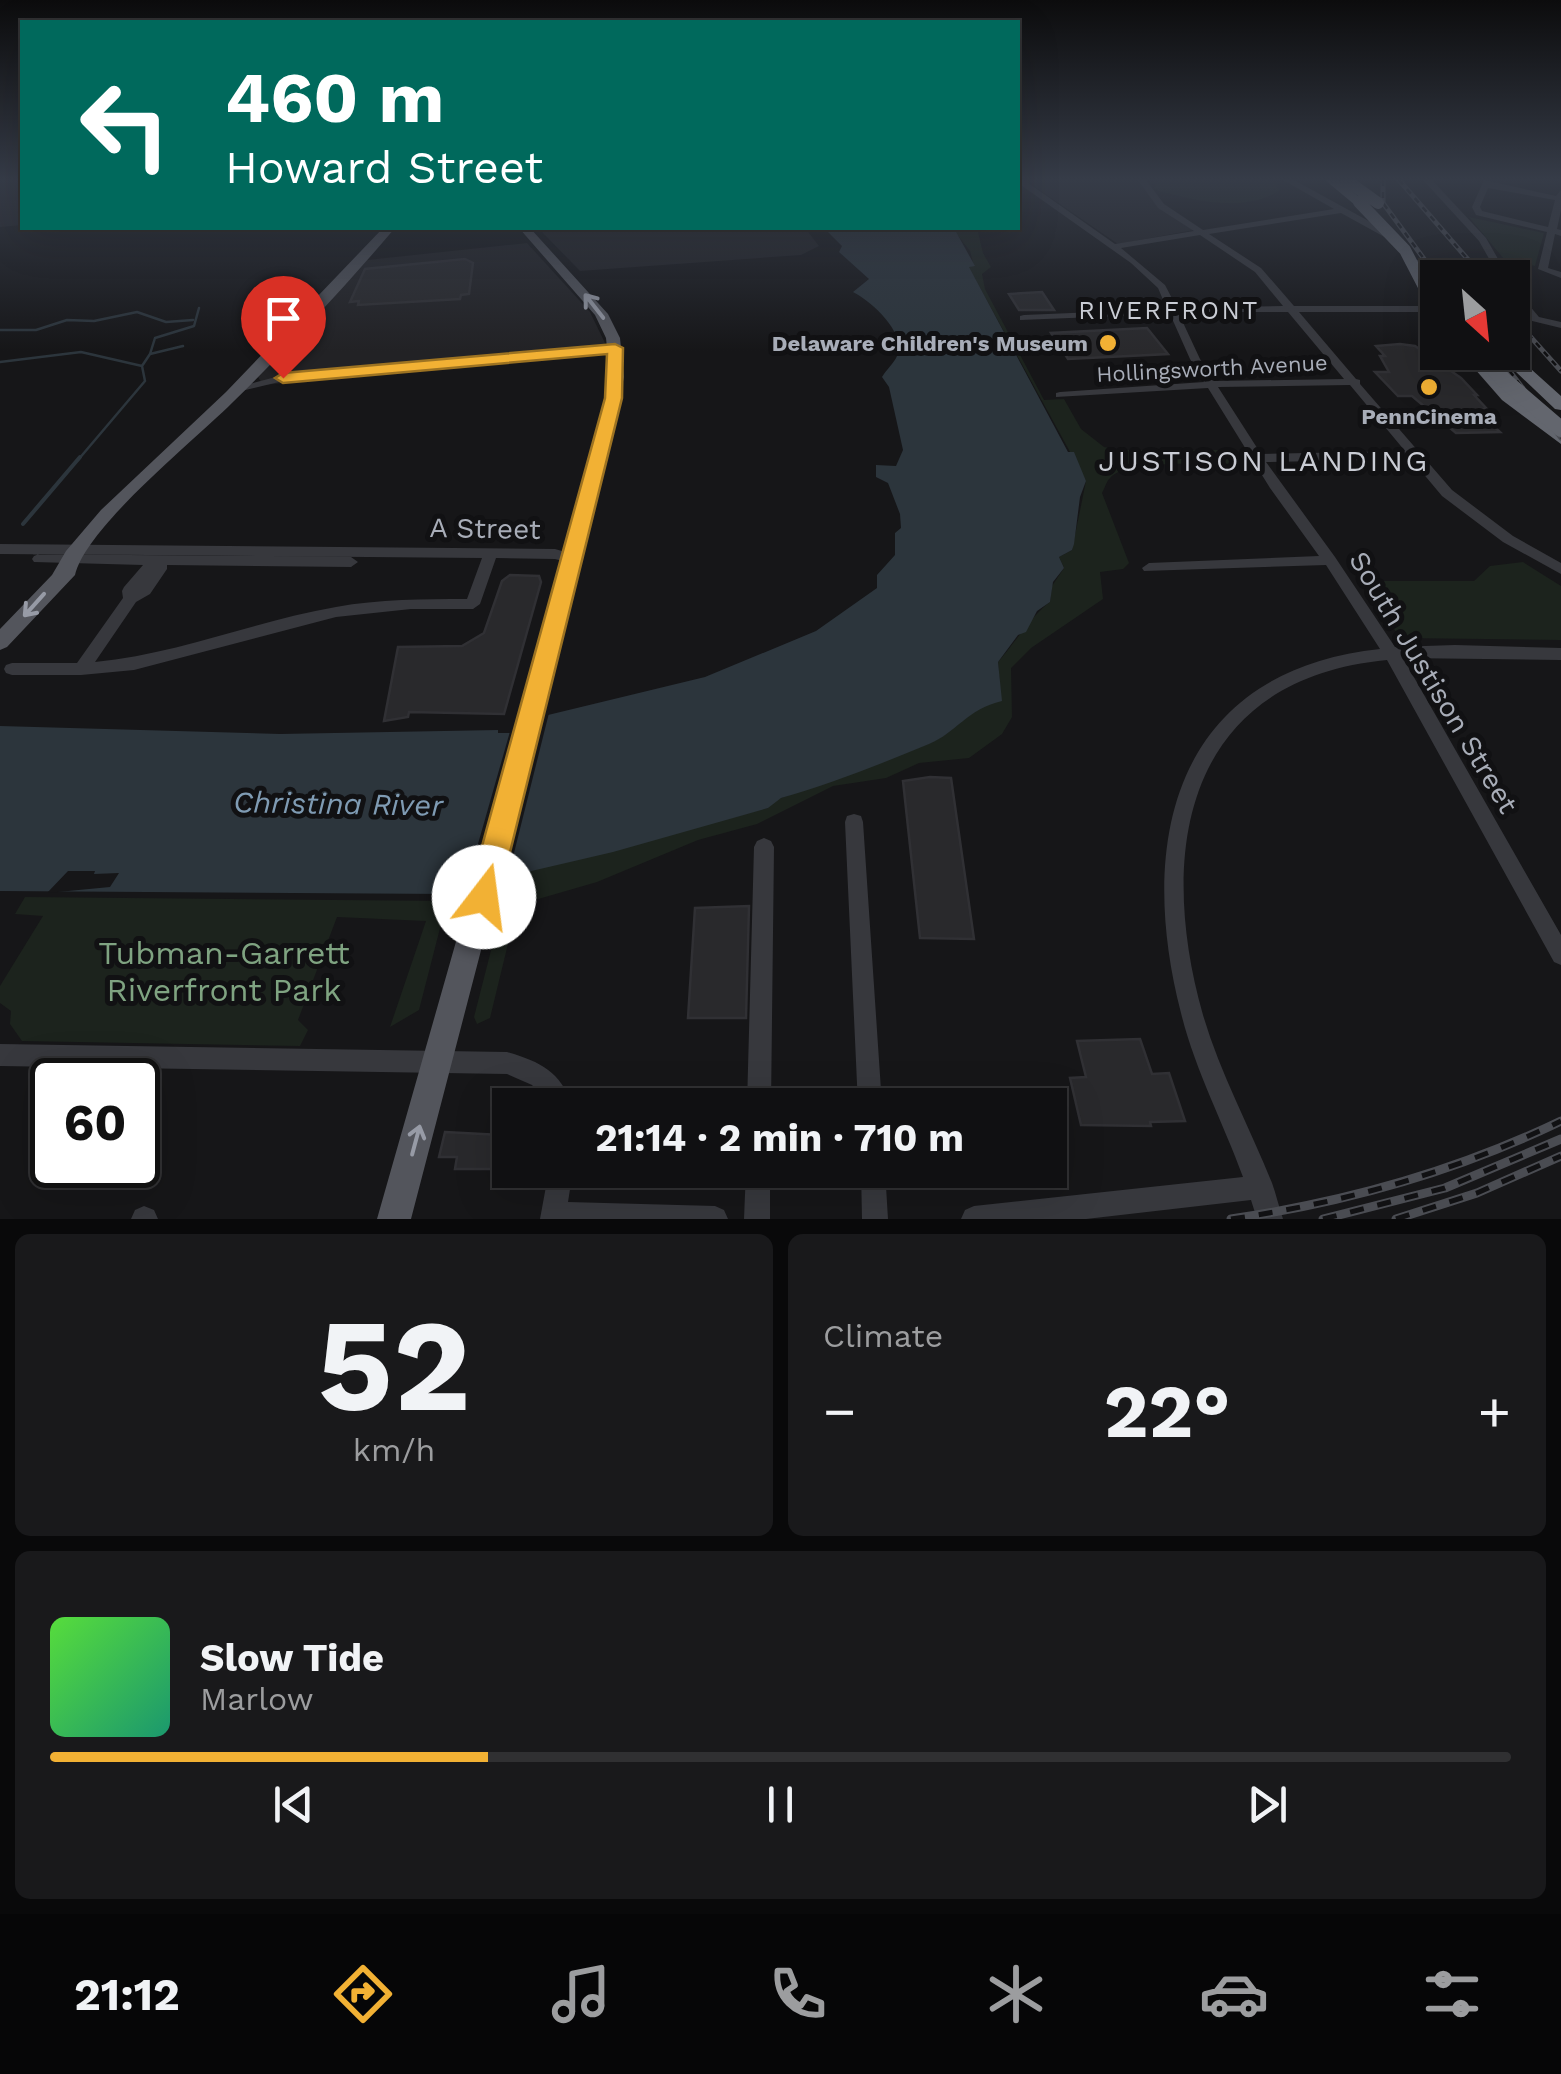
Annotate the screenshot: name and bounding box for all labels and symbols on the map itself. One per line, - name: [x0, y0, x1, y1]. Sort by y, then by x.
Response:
- north arrow: [1420, 260, 1530, 370]
- pin: [241, 276, 326, 379]
- one-way arrow: [583, 293, 605, 319]
- district label: RIVERFRONT: [1078, 296, 1260, 325]
- place label: Delaware Children's Museum: [772, 331, 1088, 356]
- marker: Delaware Children's Museum: [1097, 332, 1119, 354]
- street label: Hollingsworth Avenue: [1096, 350, 1328, 387]
- marker: PennCinema: [1418, 376, 1440, 398]
- place label: PennCinema: [1361, 404, 1497, 429]
- district label: JUSTISON LANDING: [1098, 443, 1430, 478]
- street label: A Street: [429, 511, 541, 546]
- street label: South Justison Street: [1342, 545, 1525, 819]
- one-way arrow: [22, 592, 45, 617]
- water label: Christina River: [233, 784, 445, 823]
- position arrow: [432, 845, 536, 949]
- park label: Tubman-Garrett Riverfront Park: [98, 934, 350, 1009]
- speed limit sign: 60: [30, 1058, 160, 1188]
- one-way arrow: [407, 1125, 426, 1157]

